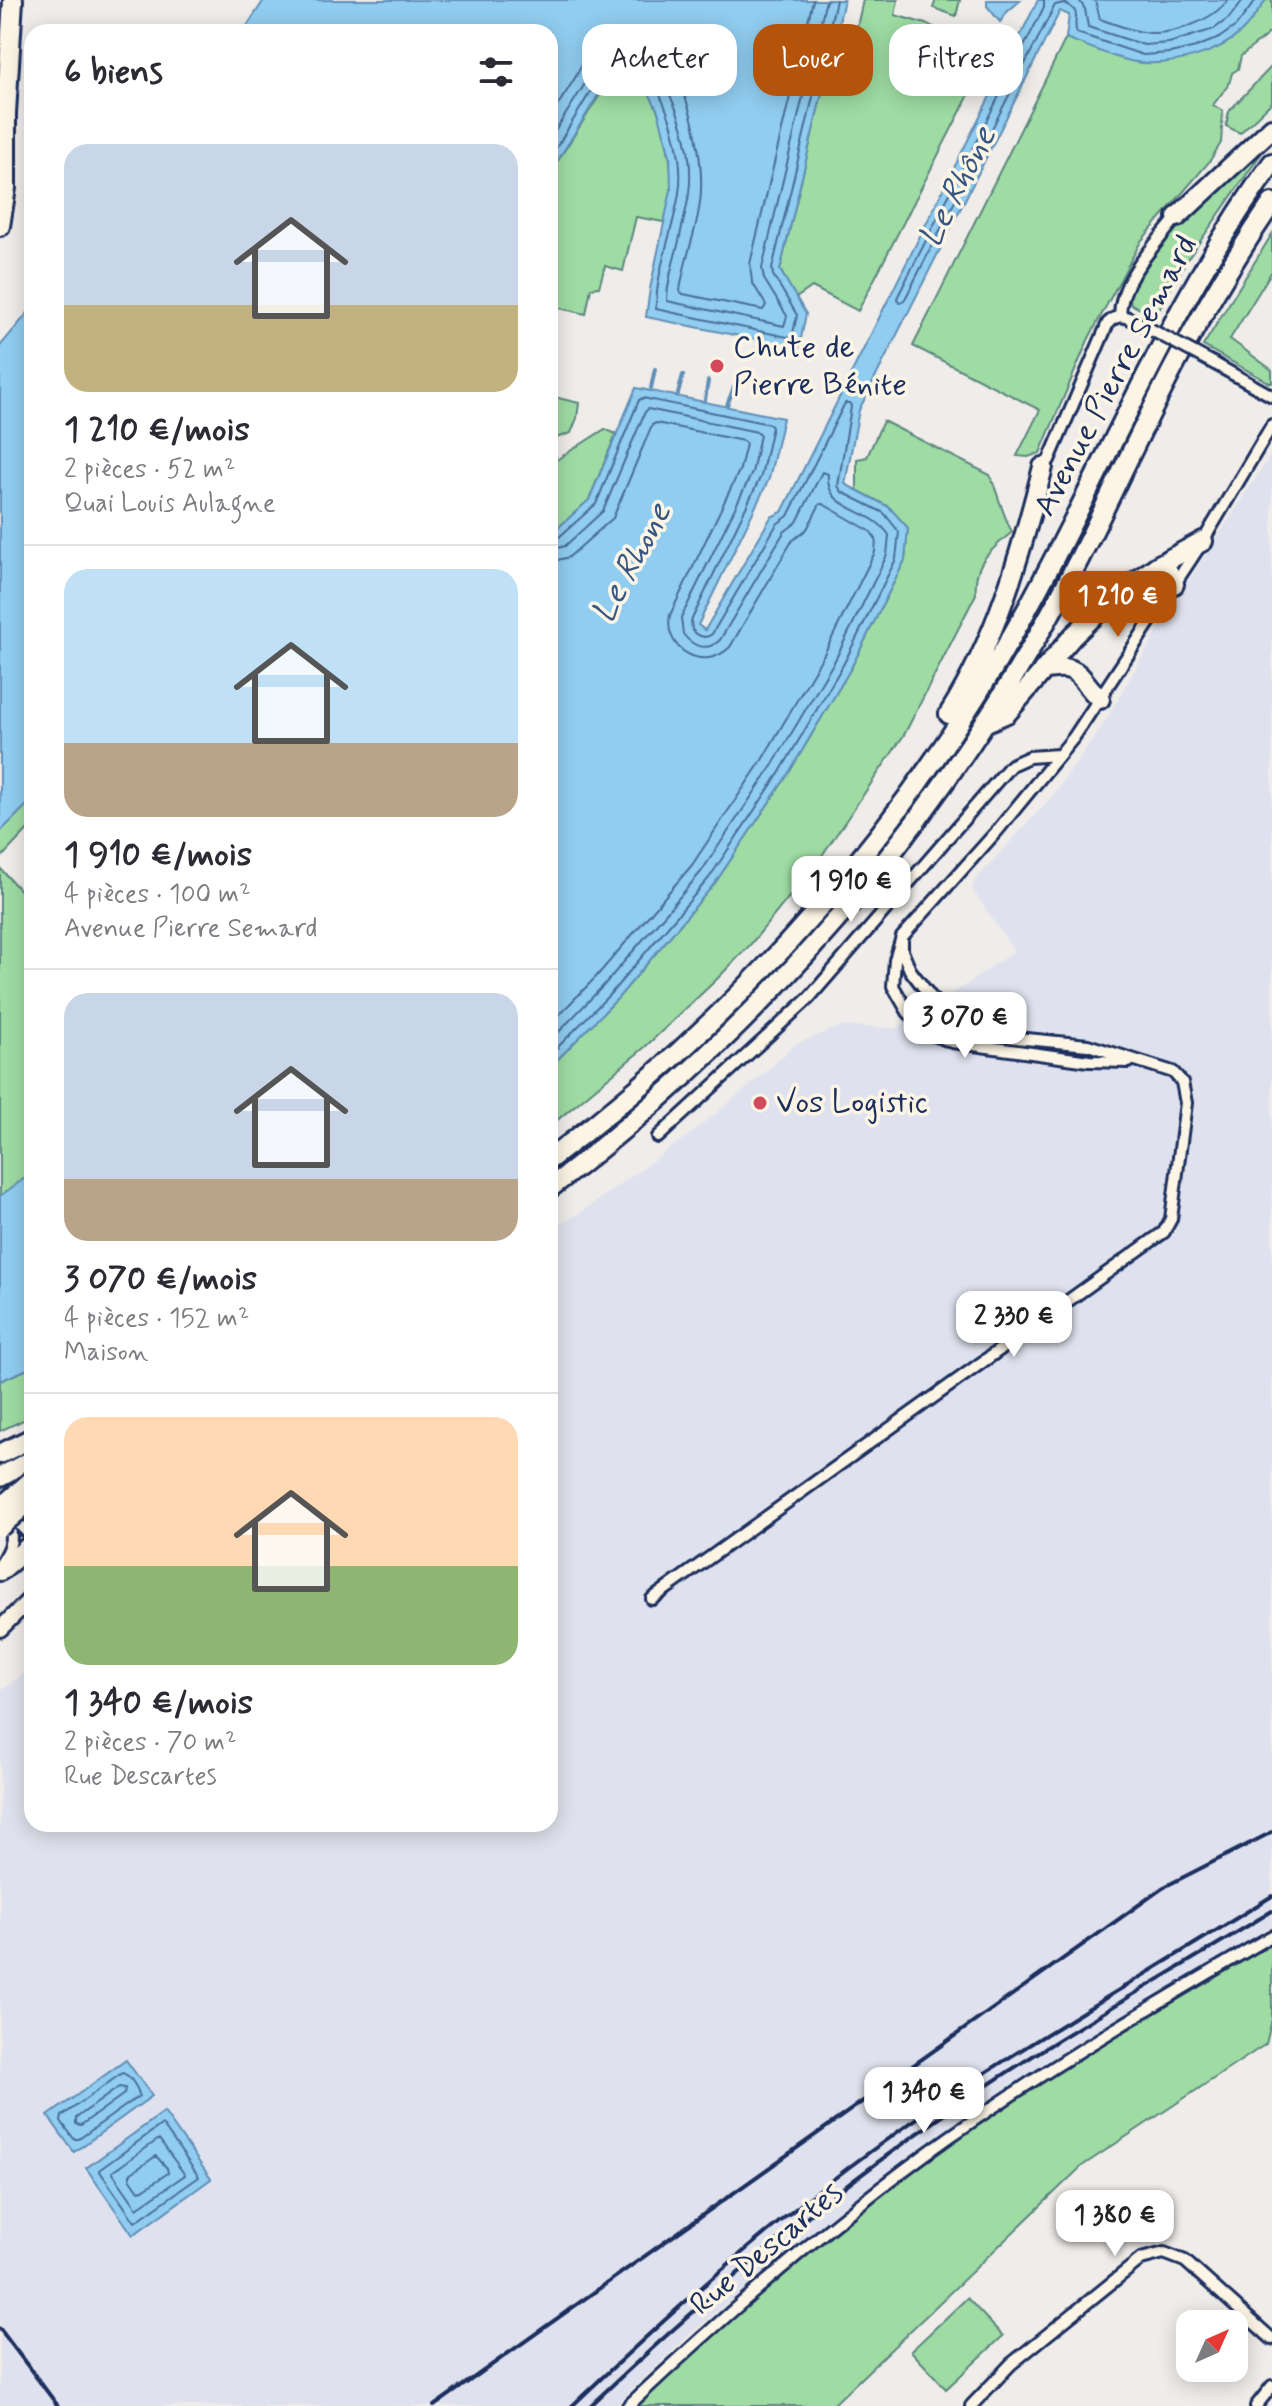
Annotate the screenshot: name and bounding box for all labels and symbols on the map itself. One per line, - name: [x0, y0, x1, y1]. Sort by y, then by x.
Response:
- water label: Le Rhône: [909, 118, 1008, 255]
- street label: Avenue Pierre Semard: [1024, 228, 1208, 524]
- place label: Chute de Pierre Bénite: [733, 327, 907, 406]
- marker: Chute de Pierre Bénite: [708, 357, 726, 375]
- water label: Le Rhone: [582, 494, 683, 631]
- pin: 1 210 €: [1044, 571, 1192, 639]
- pin: 1 910 €: [777, 856, 925, 924]
- pin: 3 070 €: [891, 992, 1039, 1060]
- place label: Vos Logistic: [776, 1082, 928, 1124]
- marker: Vos Logistic: [751, 1094, 769, 1112]
- pin: 2 330 €: [940, 1291, 1088, 1359]
- pin: 1 340 €: [850, 2067, 998, 2135]
- street label: Rue Descartes: [682, 2173, 852, 2325]
- pin: 1 380 €: [1041, 2190, 1189, 2258]
- north arrow: [1176, 2310, 1248, 2382]

